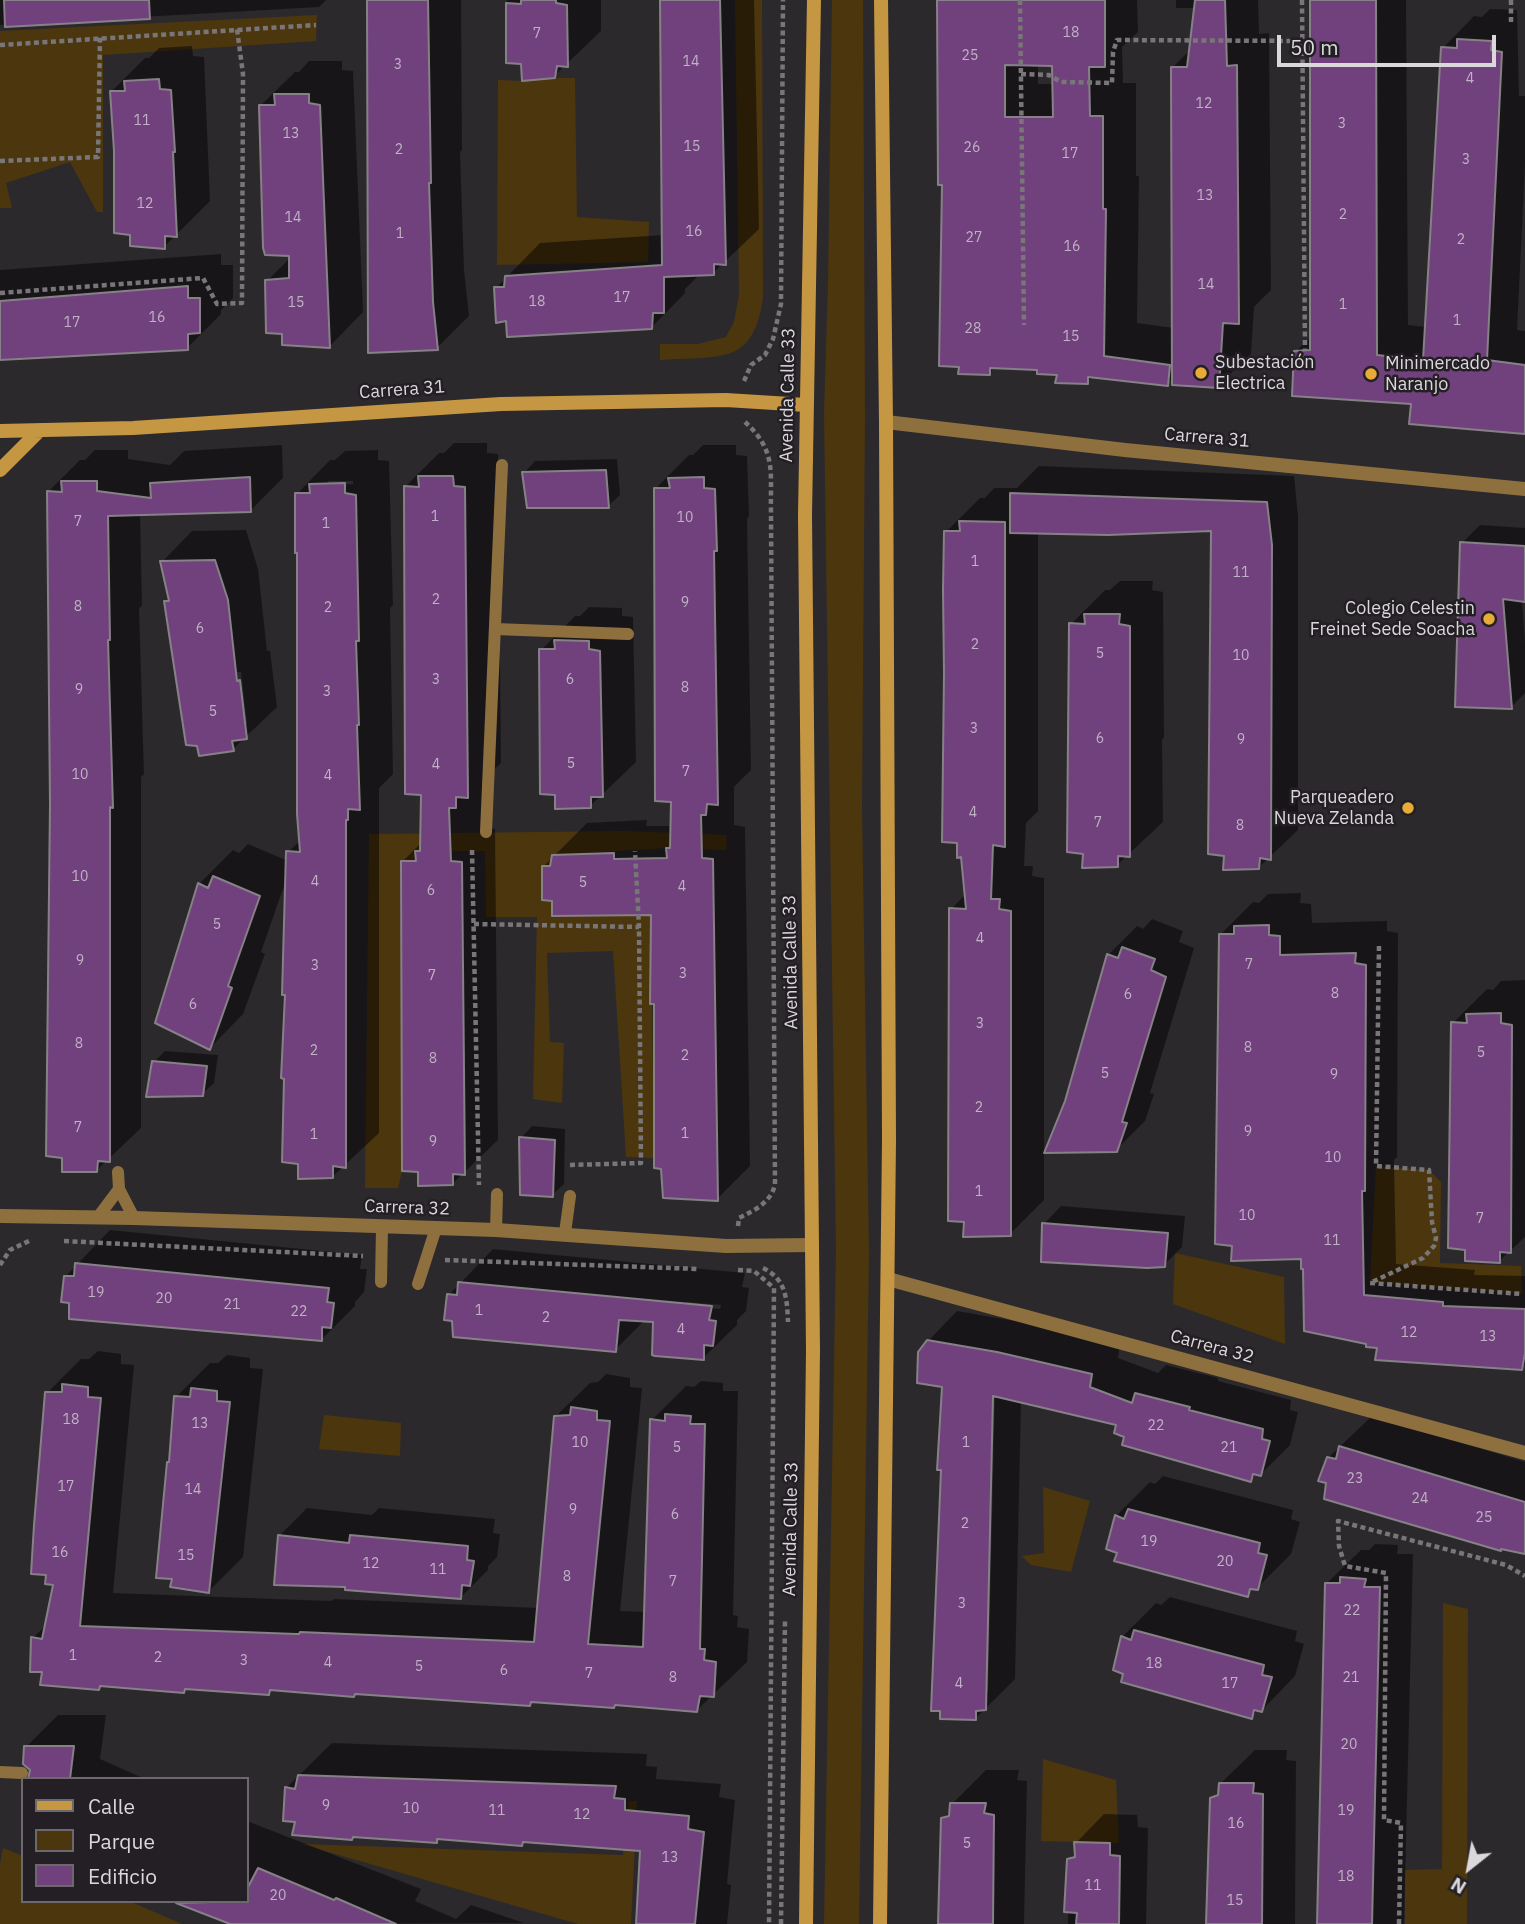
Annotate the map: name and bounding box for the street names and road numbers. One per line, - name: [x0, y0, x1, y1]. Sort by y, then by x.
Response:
- street label: Avenida Calle 33: [776, 327, 800, 463]
- street label: Carrera 31: [358, 376, 446, 404]
- street label: Carrera 31: [1163, 424, 1251, 452]
- street label: Avenida Calle 33: [779, 894, 803, 1030]
- street label: Carrera 32: [364, 1196, 450, 1220]
- street label: Carrera 32: [1168, 1325, 1256, 1369]
- street label: Avenida Calle 33: [779, 1461, 803, 1597]

